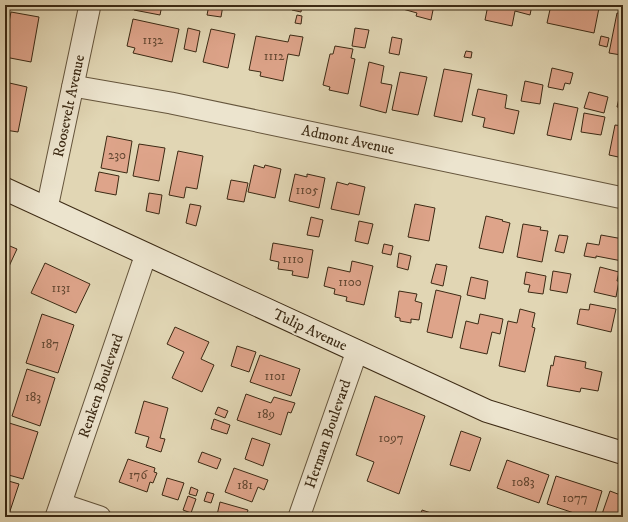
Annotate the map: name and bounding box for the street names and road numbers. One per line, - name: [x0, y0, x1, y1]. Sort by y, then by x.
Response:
- street label: Roosevelt Avenue: [49, 53, 89, 159]
- street label: Admont Avenue: [300, 121, 396, 159]
- street label: Tulip Avenue: [270, 305, 350, 355]
- street label: Renken Boulevard: [74, 331, 128, 441]
- street label: Herman Boulevard: [301, 377, 356, 491]

